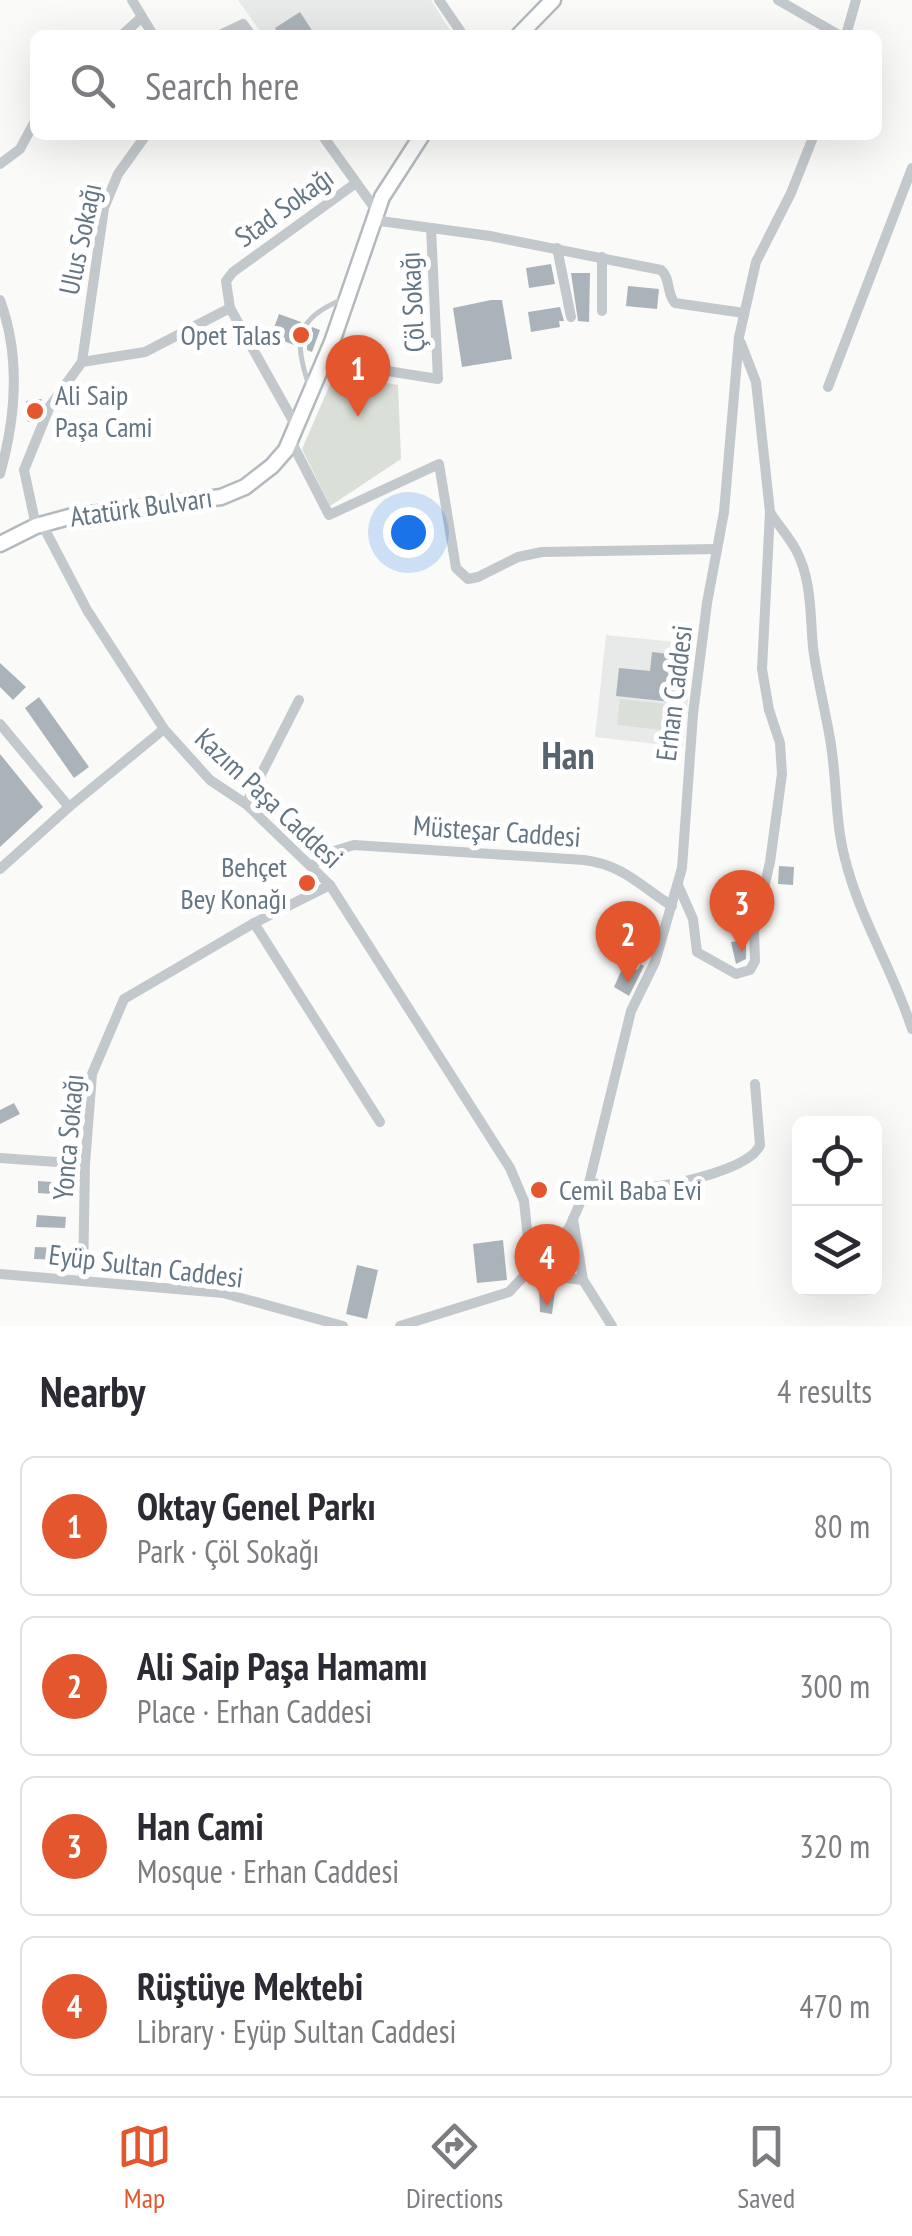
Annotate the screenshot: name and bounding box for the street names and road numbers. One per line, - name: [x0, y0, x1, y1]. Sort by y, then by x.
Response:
- street label: Stad Sokağı: [227, 158, 340, 255]
- street label: Ulus Sokağı: [50, 180, 109, 298]
- street label: Çöl Sokağı: [390, 251, 433, 353]
- street label: Atatürk Bulvarı: [68, 478, 214, 535]
- street label: Erhan Caddesi: [647, 623, 700, 763]
- street label: Kazım Paşa Caddesi: [187, 720, 351, 876]
- street label: Müsteşar Caddesi: [412, 806, 582, 855]
- street label: Yonca Sokağı: [44, 1072, 91, 1202]
- street label: Eyüp Sultan Caddesi: [47, 1235, 245, 1296]

